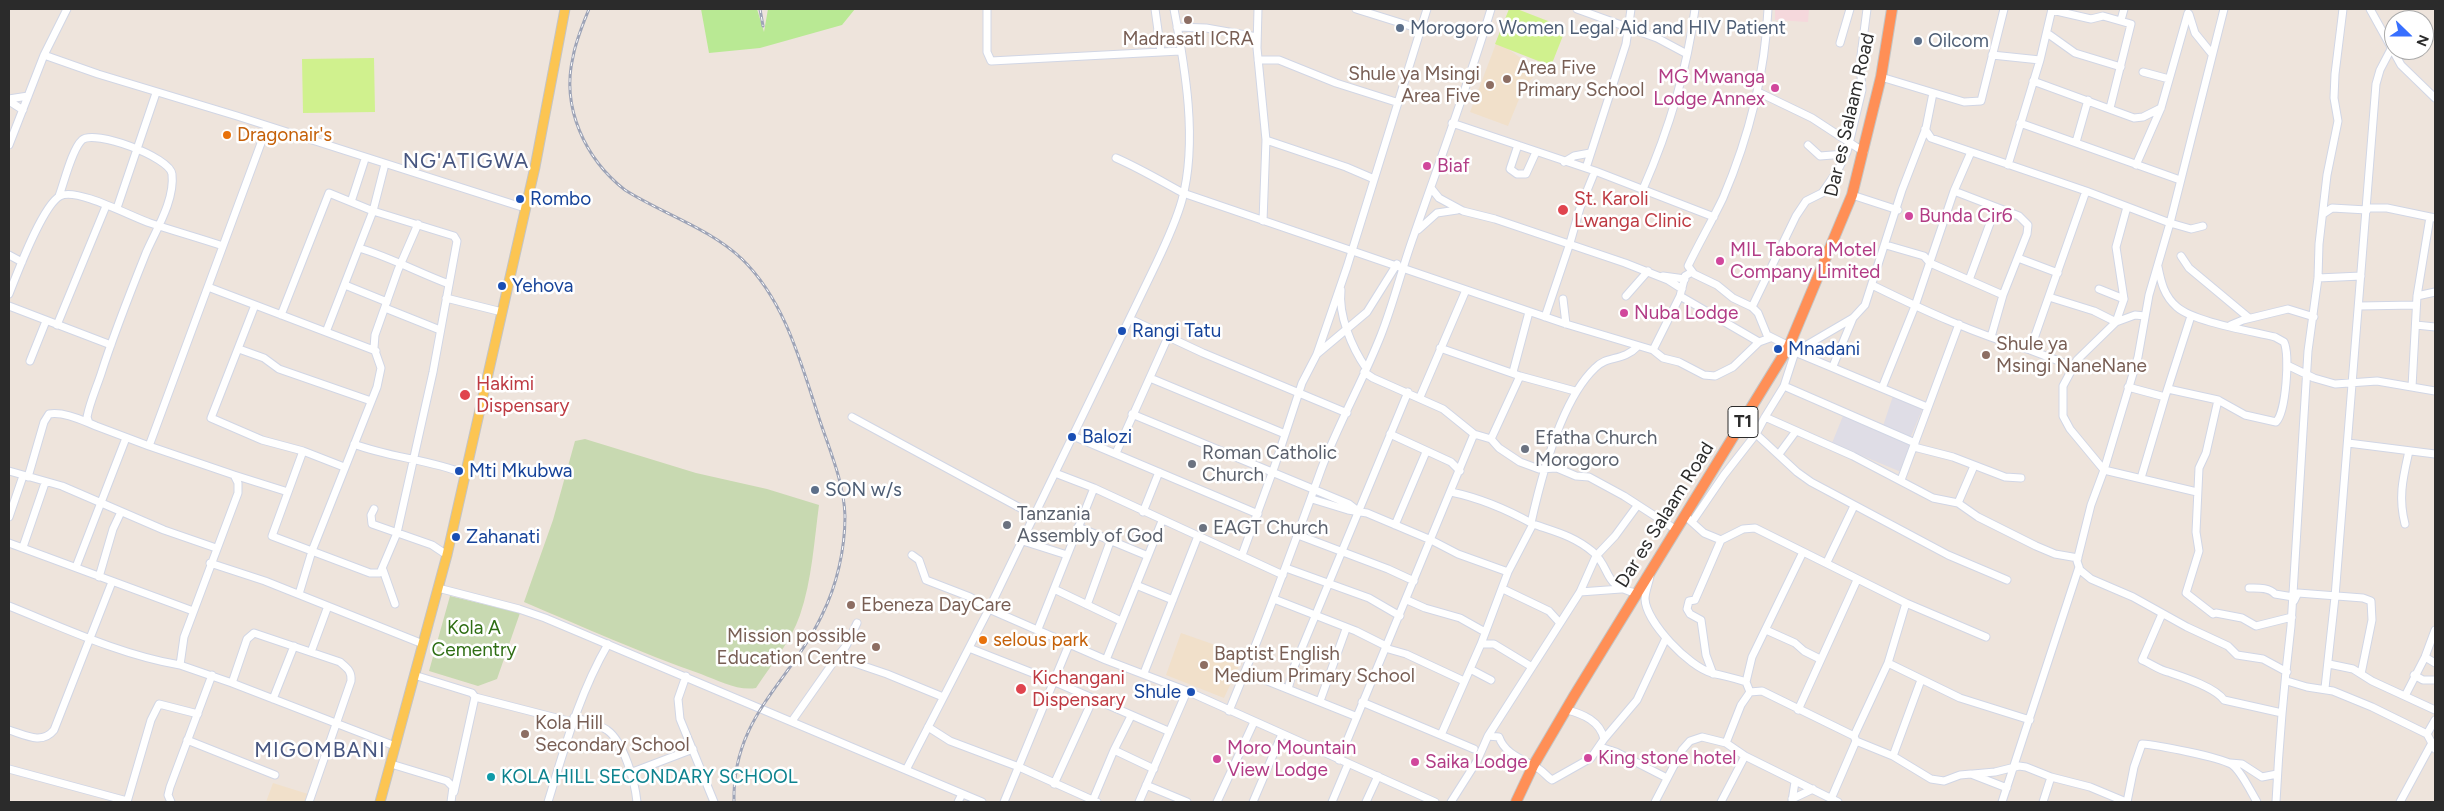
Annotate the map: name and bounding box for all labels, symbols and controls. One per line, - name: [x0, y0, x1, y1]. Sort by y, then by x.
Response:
- north arrow: [2384, 10, 2434, 60]
- marker: Madrasatl ICRA: [1182, 14, 1194, 26]
- place label: Morogoro Women Legal Aid and HIV Patient: [1410, 17, 1786, 39]
- marker: Morogoro Women Legal Aid and HIV Patient: [1394, 22, 1406, 34]
- place label: Madrasatl ICRA: [1122, 28, 1254, 50]
- place label: Oilcom: [1928, 30, 1989, 52]
- street label: Dar es Salaam Road: [1820, 31, 1880, 199]
- text: N: [2413, 32, 2432, 49]
- marker: Oilcom: [1912, 35, 1924, 47]
- place label: Area Five Primary School: [1517, 57, 1644, 101]
- place label: Shule ya Msingi Area Five: [1348, 63, 1480, 107]
- place label: MG Mwanga Lodge Annex: [1653, 66, 1765, 110]
- marker: Area Five Primary School: [1501, 73, 1513, 85]
- marker: Shule ya Msingi Area Five: [1484, 79, 1496, 91]
- marker: MG Mwanga Lodge Annex: [1769, 82, 1781, 94]
- place label: Dragonair's: [237, 124, 332, 146]
- marker: Dragonair's: [221, 129, 233, 141]
- district label: NG'ATIGWA: [402, 149, 530, 175]
- place label: Biaf: [1437, 155, 1470, 177]
- marker: Biaf: [1421, 160, 1433, 172]
- place label: Rombo: [530, 188, 591, 210]
- place label: St. Karoli Lwanga Clinic: [1574, 188, 1692, 232]
- marker: Rombo: [514, 193, 526, 205]
- marker: St. Karoli Lwanga Clinic: [1556, 203, 1570, 217]
- place label: Bunda Cir6: [1919, 205, 2013, 227]
- marker: Bunda Cir6: [1903, 210, 1915, 222]
- place label: MIL Tabora Motel Company Limited: [1730, 239, 1880, 283]
- marker: MIL Tabora Motel Company Limited: [1714, 255, 1726, 267]
- place label: Yehova: [512, 275, 573, 297]
- marker: Yehova: [496, 280, 508, 292]
- place label: Nuba Lodge: [1634, 302, 1738, 324]
- marker: Nuba Lodge: [1618, 307, 1630, 319]
- place label: Rangi Tatu: [1132, 320, 1221, 342]
- marker: Rangi Tatu: [1116, 325, 1128, 337]
- place label: Shule ya Msingi NaneNane: [1996, 333, 2147, 377]
- place label: Mnadani: [1788, 338, 1860, 360]
- marker: Mnadani: [1772, 343, 1784, 355]
- marker: Shule ya Msingi NaneNane: [1980, 349, 1992, 361]
- place label: Hakimi Dispensary: [476, 373, 569, 417]
- marker: Hakimi Dispensary: [458, 388, 472, 402]
- road number: T1: [1728, 407, 1758, 438]
- place label: Balozi: [1082, 426, 1132, 448]
- place label: Efatha Church Morogoro: [1535, 427, 1657, 471]
- marker: Balozi: [1066, 431, 1078, 443]
- street label: Dar es Salaam Road: [1611, 438, 1719, 592]
- place label: Roman Catholic Church: [1202, 442, 1337, 486]
- marker: Efatha Church Morogoro: [1519, 443, 1531, 455]
- marker: Roman Catholic Church: [1186, 458, 1198, 470]
- place label: Mti Mkubwa: [469, 460, 572, 482]
- marker: Mti Mkubwa: [453, 465, 465, 477]
- place label: SON w/s: [825, 479, 902, 501]
- marker: SON w/s: [809, 484, 821, 496]
- place label: Tanzania Assembly of God: [1017, 503, 1163, 547]
- place label: EAGT Church: [1213, 517, 1328, 539]
- marker: Tanzania Assembly of God: [1001, 519, 1013, 531]
- marker: EAGT Church: [1197, 522, 1209, 534]
- place label: Zahanati: [466, 526, 540, 548]
- marker: Zahanati: [450, 531, 462, 543]
- place label: Ebeneza DayCare: [861, 594, 1011, 616]
- marker: Ebeneza DayCare: [845, 599, 857, 611]
- park label: Kola A Cementry: [432, 617, 516, 661]
- place label: Mission possible Education Centre: [716, 625, 866, 669]
- place label: selous park: [993, 629, 1088, 651]
- marker: selous park: [977, 634, 989, 646]
- marker: Mission possible Education Centre: [870, 641, 882, 653]
- place label: Baptist English Medium Primary School: [1214, 643, 1415, 687]
- marker: Baptist English Medium Primary School: [1198, 659, 1210, 671]
- place label: Kichangani Dispensary: [1032, 667, 1125, 711]
- place label: Shule: [1134, 681, 1181, 703]
- marker: Kichangani Dispensary: [1014, 682, 1028, 696]
- marker: Shule: [1185, 686, 1197, 698]
- place label: Kola Hill Secondary School: [535, 712, 690, 756]
- marker: Kola Hill Secondary School: [519, 728, 531, 740]
- place label: Moro Mountain View Lodge: [1227, 737, 1356, 781]
- district label: MIGOMBANI: [253, 738, 387, 764]
- place label: King stone hotel: [1598, 747, 1736, 769]
- place label: Saika Lodge: [1425, 751, 1528, 773]
- marker: King stone hotel: [1582, 752, 1594, 764]
- marker: Moro Mountain View Lodge: [1211, 753, 1223, 765]
- marker: Saika Lodge: [1409, 756, 1421, 768]
- place label: KOLA HILL SECONDARY SCHOOL: [501, 766, 798, 788]
- marker: KOLA HILL SECONDARY SCHOOL: [485, 771, 497, 783]

